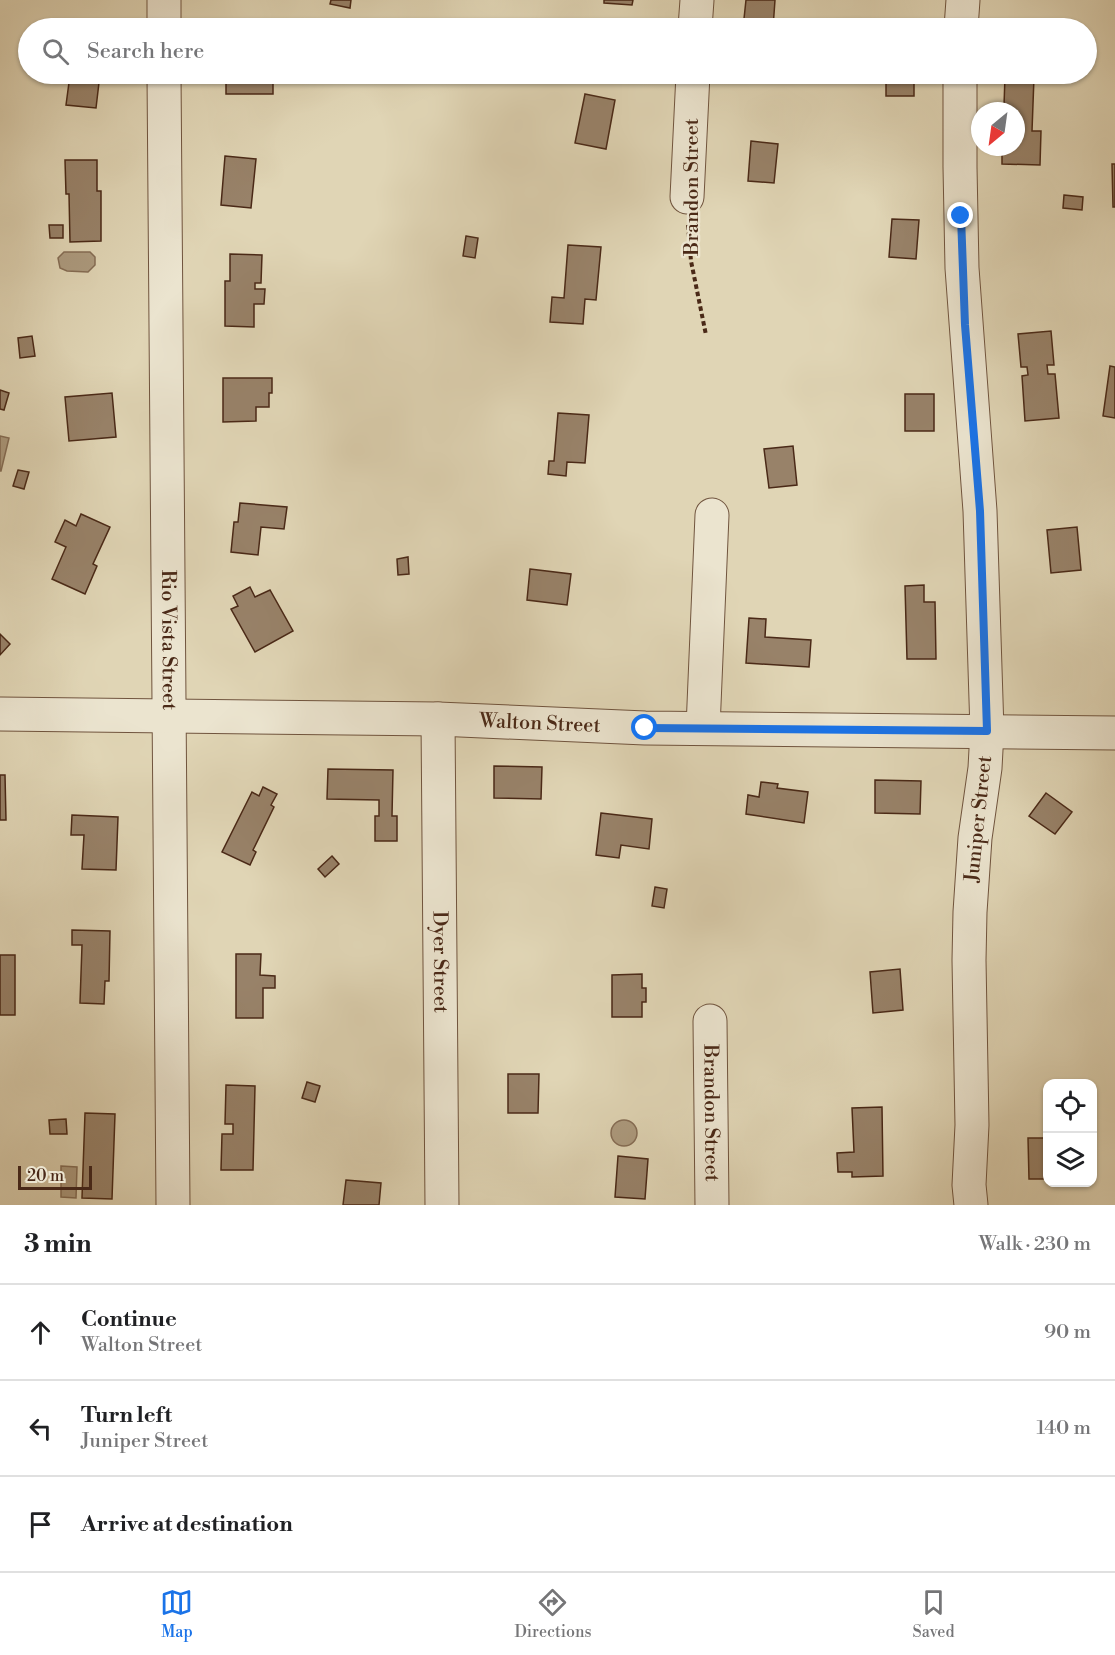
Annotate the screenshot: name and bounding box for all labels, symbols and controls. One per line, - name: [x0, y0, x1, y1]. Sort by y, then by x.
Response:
- search box: [18, 18, 1097, 84]
- icon: search: [39, 35, 72, 68]
- text: Search here: [87, 38, 204, 65]
- north arrow: [971, 102, 1025, 156]
- street label: Brandon Street: [680, 118, 705, 257]
- route end: [947, 202, 973, 228]
- street label: Rio Vista Street: [155, 570, 182, 710]
- street label: Walton Street: [478, 708, 601, 739]
- route start: [631, 714, 657, 740]
- street label: Juniper Street: [960, 754, 998, 885]
- street label: Dyer Street: [427, 911, 453, 1013]
- street label: Brandon Street: [698, 1043, 724, 1182]
- map controls: [1043, 1079, 1097, 1187]
- button: locate: [1043, 1079, 1097, 1133]
- button: layers: [1043, 1133, 1097, 1187]
- scale bar: [18, 1163, 92, 1190]
- text: 20 m: [27, 1166, 64, 1186]
- text: 3 min: [24, 1228, 92, 1260]
- text: Walk · 230 m: [979, 1232, 1091, 1257]
- text: Continue: [81, 1306, 177, 1333]
- icon: ahead: [24, 1316, 57, 1349]
- text: 90 m: [1044, 1320, 1091, 1345]
- text: Walton Street: [81, 1333, 202, 1358]
- text: Turn left: [81, 1402, 172, 1429]
- icon: left: [24, 1412, 57, 1445]
- text: 140 m: [1036, 1416, 1091, 1441]
- text: Juniper Street: [81, 1429, 208, 1454]
- icon: arrive: [24, 1508, 57, 1541]
- text: Arrive at destination: [81, 1511, 293, 1538]
- tab: Map: [160, 1586, 193, 1642]
- tab: Directions: [514, 1586, 592, 1642]
- tab: Saved: [912, 1586, 955, 1642]

